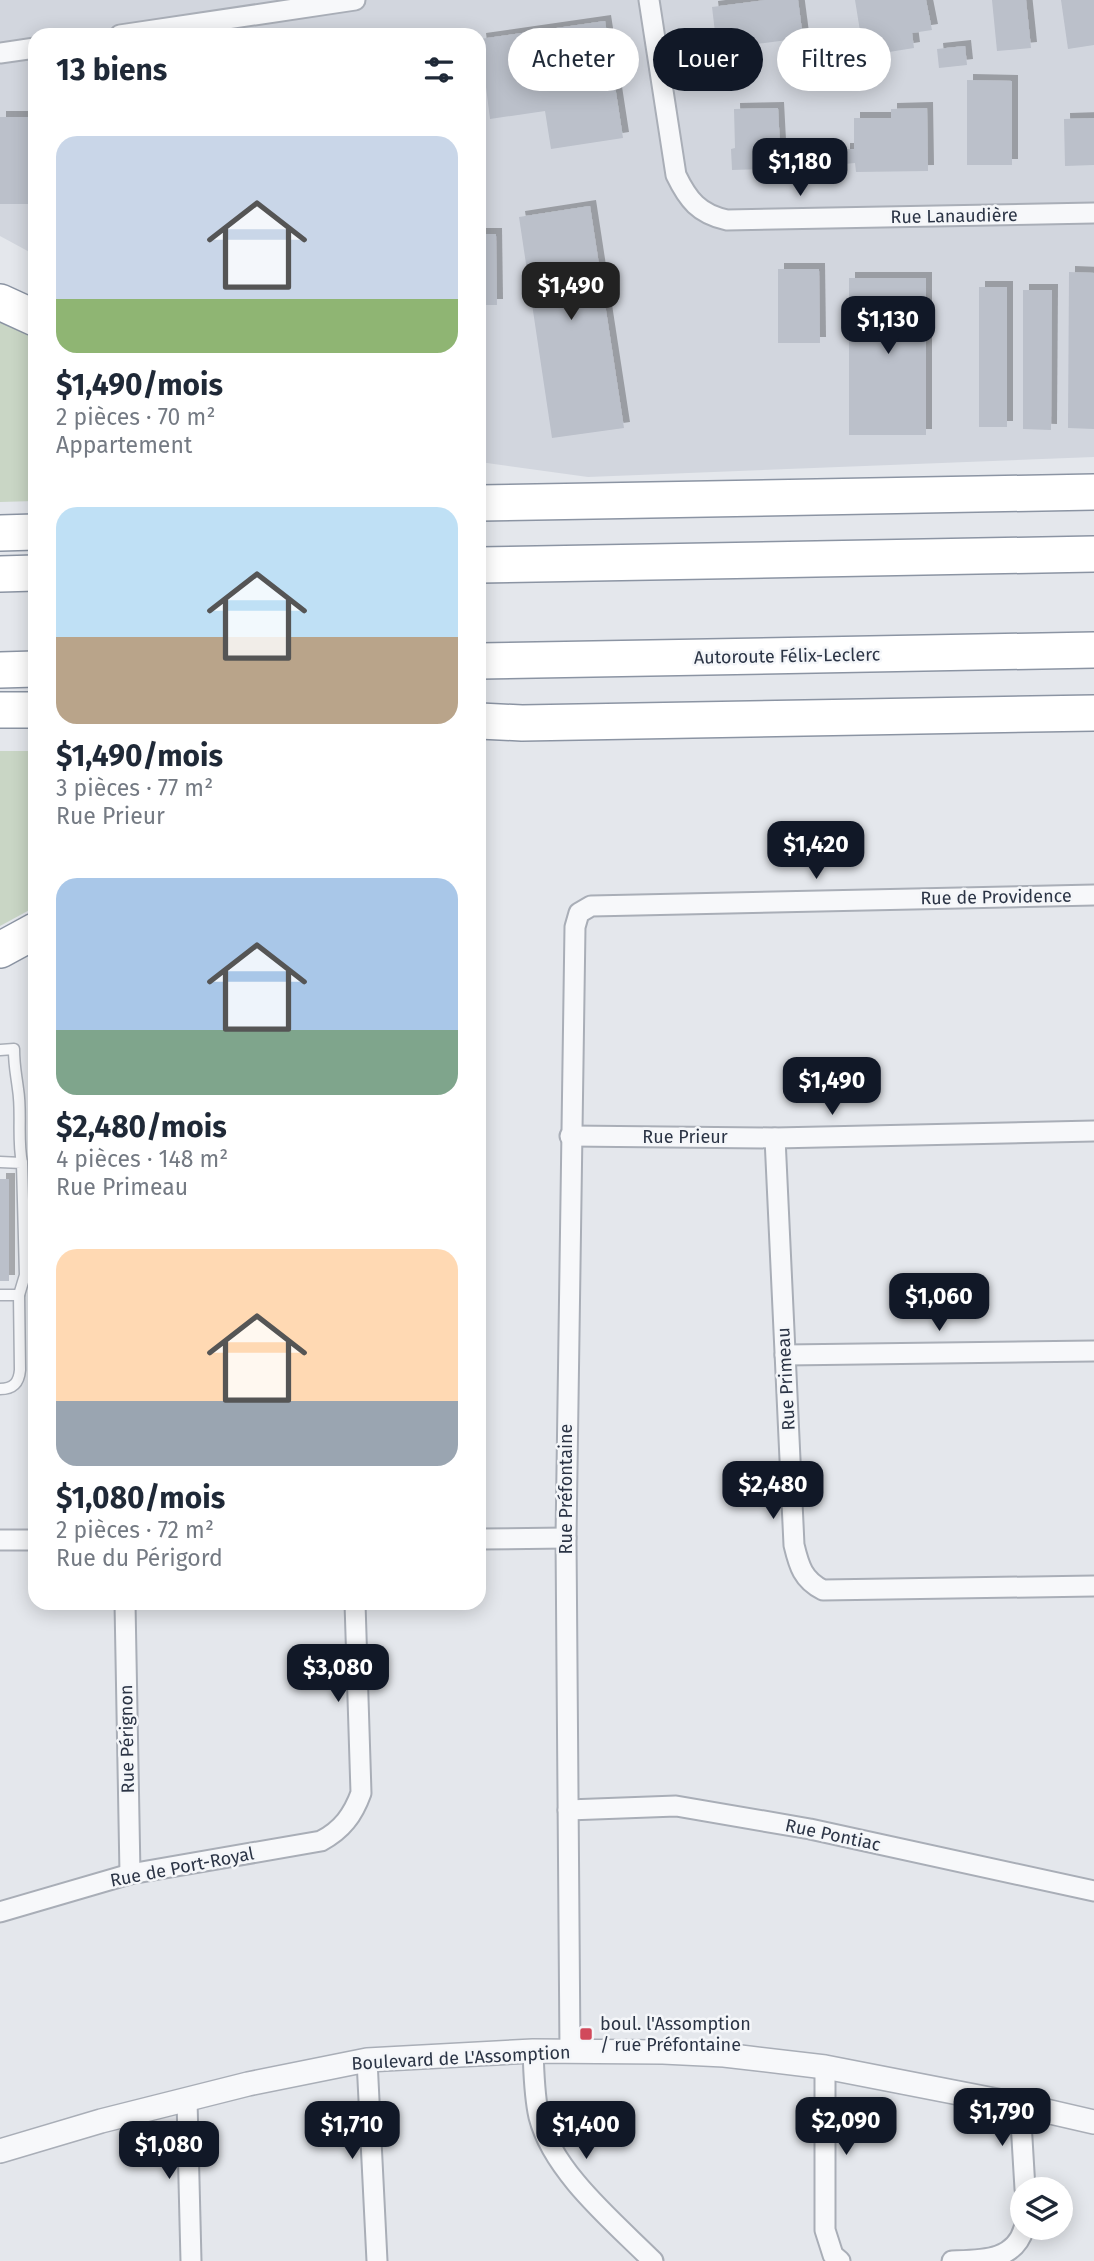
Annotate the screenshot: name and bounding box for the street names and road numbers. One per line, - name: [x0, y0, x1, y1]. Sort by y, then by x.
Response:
- street label: Rue Lanaudière: [890, 204, 1018, 228]
- street label: Autoroute Félix-Leclerc: [694, 643, 881, 669]
- street label: Rue de Providence: [920, 885, 1072, 909]
- street label: Rue Prieur: [642, 1126, 728, 1148]
- street label: Rue Primeau: [772, 1327, 800, 1431]
- street label: Rue Préfontaine: [555, 1424, 577, 1554]
- street label: Rue Pérignon: [115, 1684, 139, 1794]
- street label: Rue Pontiac: [783, 1814, 883, 1856]
- street label: Rue de Port-Royal: [108, 1842, 256, 1892]
- street label: Boulevard de L'Assomption: [351, 2041, 571, 2075]

